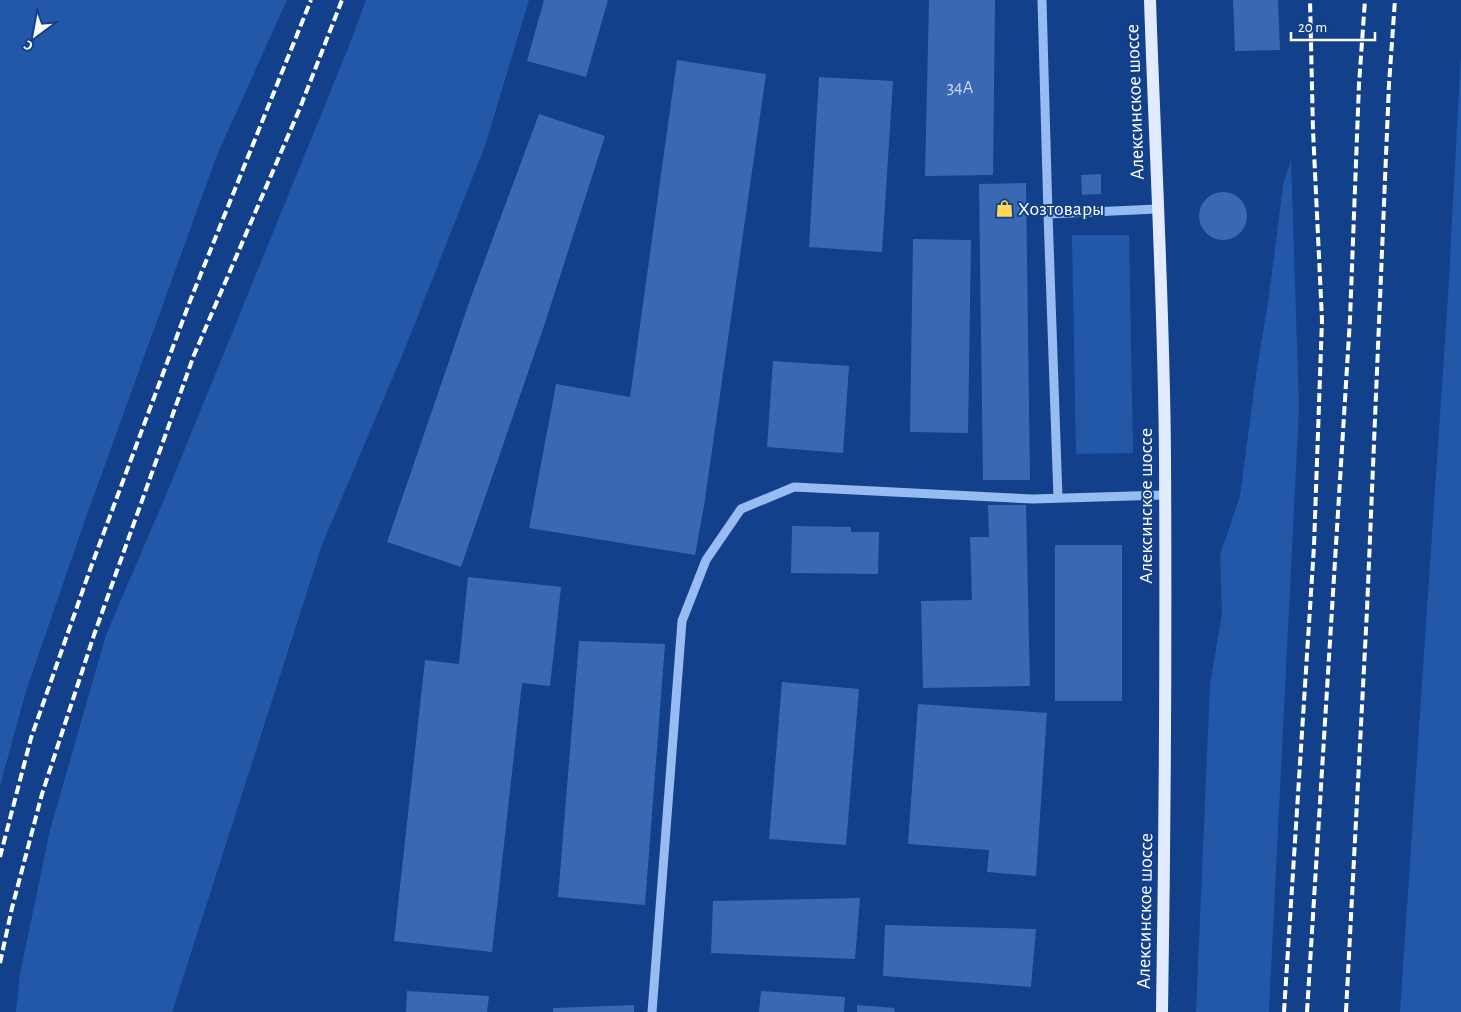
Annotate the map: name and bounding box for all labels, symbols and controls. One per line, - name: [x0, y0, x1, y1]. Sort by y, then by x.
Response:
- north arrow: [10, 10, 60, 60]
- scale bar: [1291, 10, 1375, 42]
- text: 20 m: [1298, 20, 1327, 35]
- street label: Алексинское шоссе: [1122, 24, 1148, 180]
- text: С: [21, 37, 36, 53]
- house number: 34А: [947, 79, 974, 97]
- shop icon: Хозтовары: [994, 199, 1014, 219]
- place label: Хозтовары: [1018, 199, 1104, 219]
- street label: Алексинское шоссе: [1136, 428, 1156, 584]
- street label: Алексинское шоссе: [1134, 833, 1156, 989]

